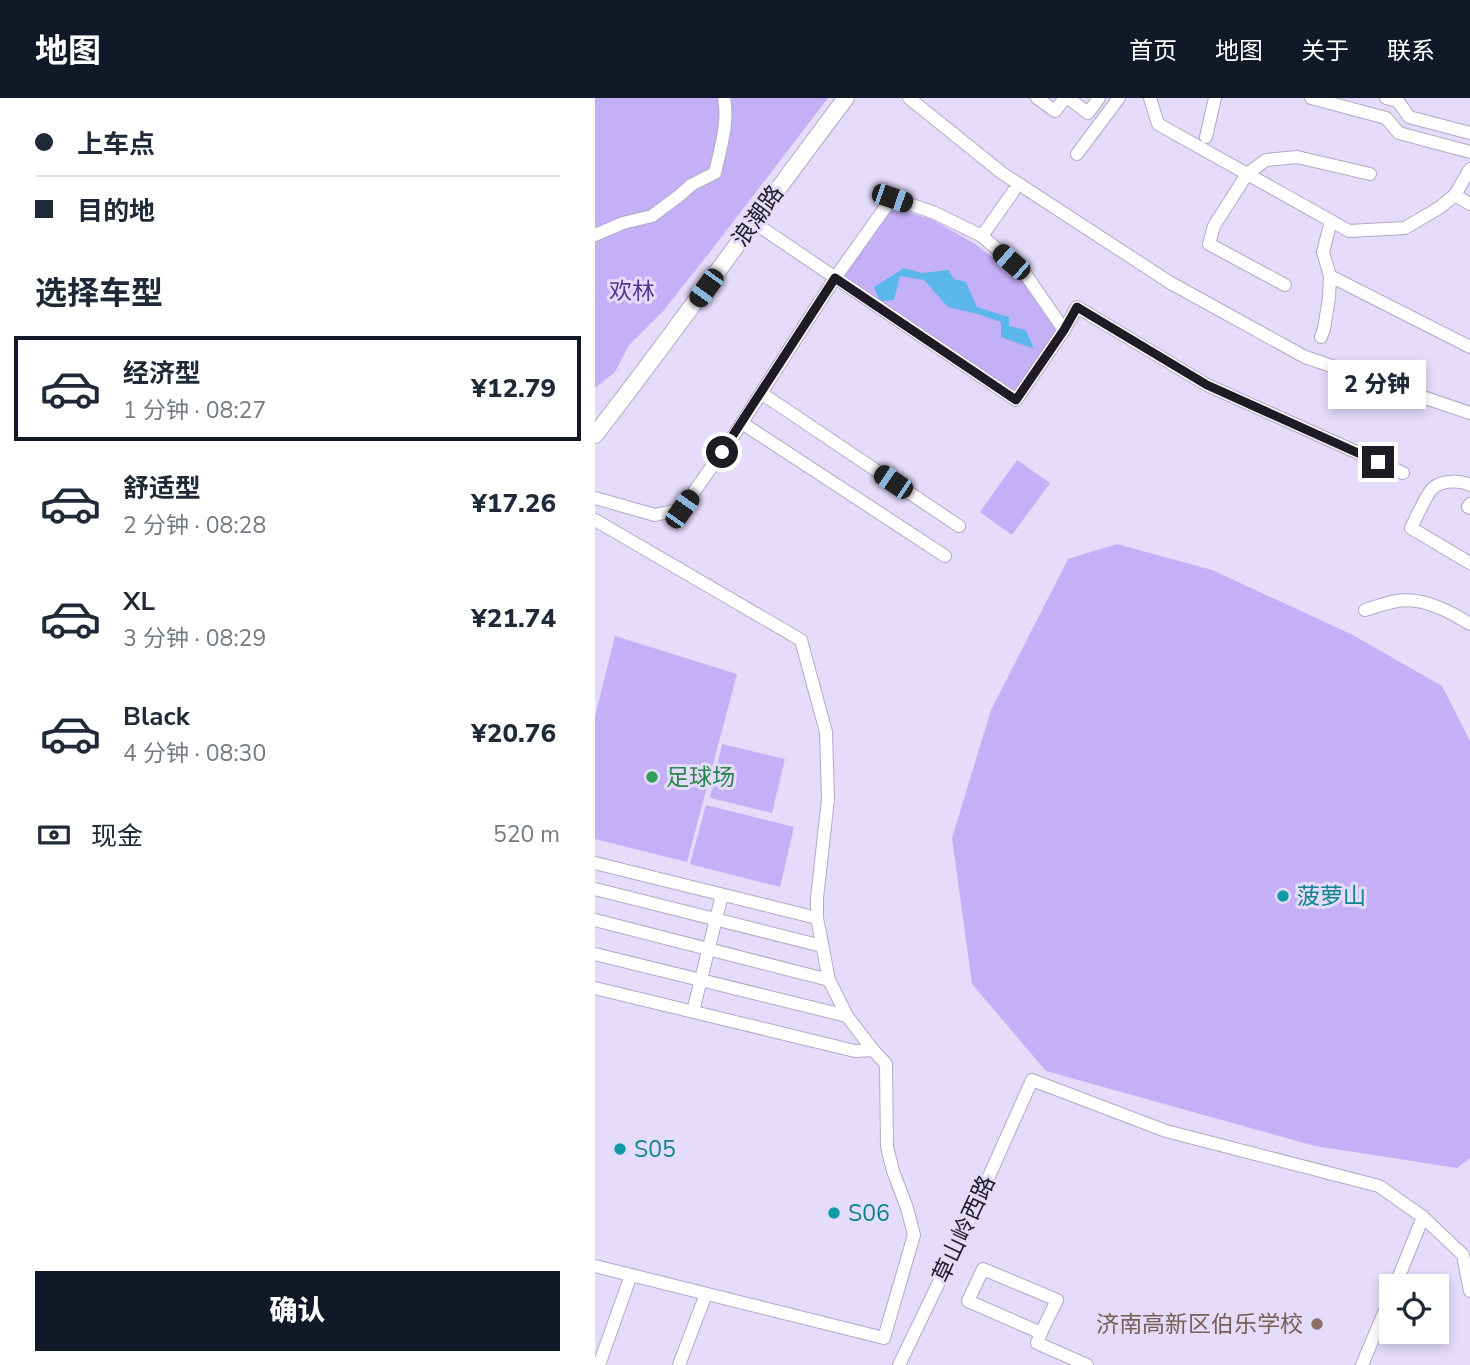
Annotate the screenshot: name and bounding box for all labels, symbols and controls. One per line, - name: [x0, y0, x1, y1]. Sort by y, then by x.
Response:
- text: 地图: [35, 29, 101, 74]
- text: 首页: [1129, 35, 1177, 67]
- text: 地图: [1215, 35, 1263, 67]
- text: 关于: [1301, 35, 1349, 67]
- text: 联系: [1387, 35, 1435, 67]
- text: 上车点: [77, 127, 155, 162]
- street label: 浪潮路: [725, 179, 791, 253]
- car: [869, 181, 916, 215]
- text: 目的地: [77, 194, 155, 229]
- car: [989, 240, 1034, 284]
- car: [686, 265, 727, 311]
- text: 选择车型: [35, 272, 163, 315]
- park label: 欢林: [609, 276, 655, 307]
- text: 经济型: [123, 356, 201, 391]
- icon: car: [39, 357, 102, 420]
- callout: 2 分钟: [1329, 360, 1427, 410]
- text: 2 分钟: [1344, 369, 1410, 400]
- text: ¥12.79: [471, 371, 556, 406]
- text: 1 分钟 · 08:27: [123, 395, 266, 426]
- route start: [706, 436, 738, 468]
- route end: [1362, 446, 1394, 478]
- car: [870, 462, 917, 502]
- text: 舒适型: [123, 471, 201, 506]
- icon: car: [39, 472, 102, 535]
- text: ¥17.26: [471, 486, 556, 521]
- car: [662, 486, 703, 532]
- text: 2 分钟 · 08:28: [123, 510, 266, 541]
- text: XL: [123, 584, 155, 619]
- icon: car: [39, 587, 102, 650]
- text: ¥21.74: [471, 601, 556, 636]
- text: 3 分钟 · 08:29: [123, 623, 266, 654]
- text: Black: [123, 699, 190, 734]
- icon: car: [39, 702, 102, 765]
- text: ¥20.76: [471, 716, 556, 751]
- text: 4 分钟 · 08:30: [123, 738, 266, 769]
- place label: 足球场: [666, 762, 735, 793]
- marker: 足球场: [644, 769, 660, 785]
- icon: cash: [35, 816, 73, 854]
- text: 现金: [91, 819, 143, 854]
- text: 520 m: [493, 819, 560, 850]
- place label: 菠萝山: [1297, 881, 1366, 912]
- marker: 菠萝山: [1275, 888, 1291, 904]
- place label: S05: [634, 1134, 676, 1165]
- marker: S05: [612, 1141, 628, 1157]
- street label: 草山岭西路: [926, 1170, 1002, 1288]
- place label: S06: [848, 1198, 890, 1229]
- marker: S06: [826, 1205, 842, 1221]
- button: 确认: [35, 1271, 560, 1351]
- map controls: [1379, 1274, 1449, 1344]
- button: locate: [1379, 1274, 1449, 1344]
- place label: 济南高新区伯乐学校: [1096, 1309, 1303, 1340]
- marker: 济南高新区伯乐学校: [1309, 1316, 1325, 1332]

